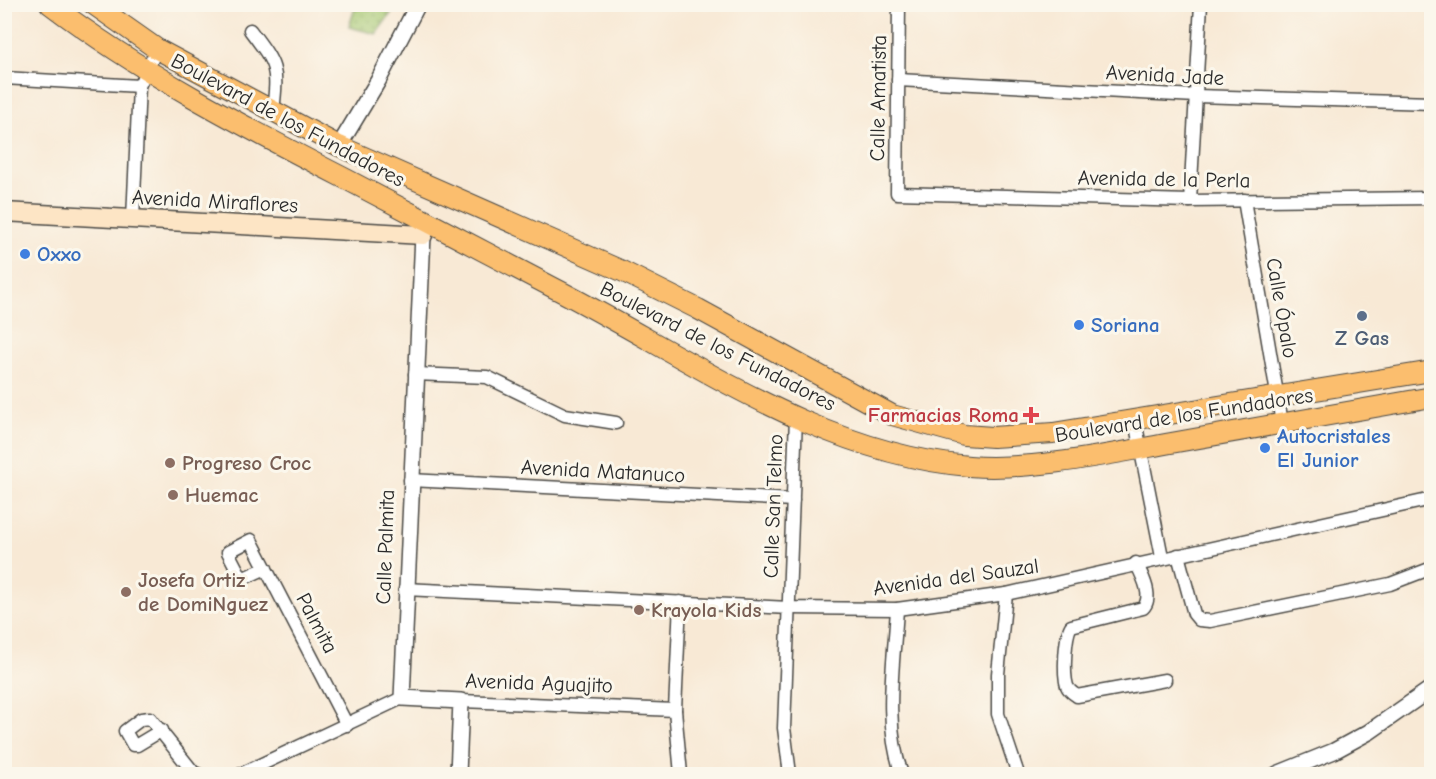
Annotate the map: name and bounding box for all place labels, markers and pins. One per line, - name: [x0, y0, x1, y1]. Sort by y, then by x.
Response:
- place label: Oxxo: [37, 242, 82, 266]
- marker: Oxxo: [18, 247, 32, 261]
- marker: Z Gas: [1355, 309, 1369, 323]
- place label: Soriana: [1091, 313, 1160, 337]
- marker: Soriana: [1072, 318, 1086, 332]
- place label: Z Gas: [1335, 326, 1389, 350]
- place label: Farmacias Roma: [868, 403, 1019, 427]
- marker: Farmacias Roma: [1024, 408, 1038, 422]
- place label: Autocristales El Junior: [1277, 424, 1390, 472]
- marker: Autocristales El Junior: [1258, 441, 1272, 455]
- place label: Progreso Croc: [182, 451, 311, 475]
- marker: Progreso Croc: [163, 456, 177, 470]
- place label: Huemac: [185, 483, 259, 507]
- marker: Huemac: [166, 488, 180, 502]
- place label: Josefa Ortiz de DomiNguez: [138, 568, 268, 616]
- marker: Josefa Ortiz de DomiNguez: [119, 585, 133, 599]
- place label: Krayola Kids: [651, 598, 761, 622]
- marker: Krayola Kids: [632, 603, 646, 617]

